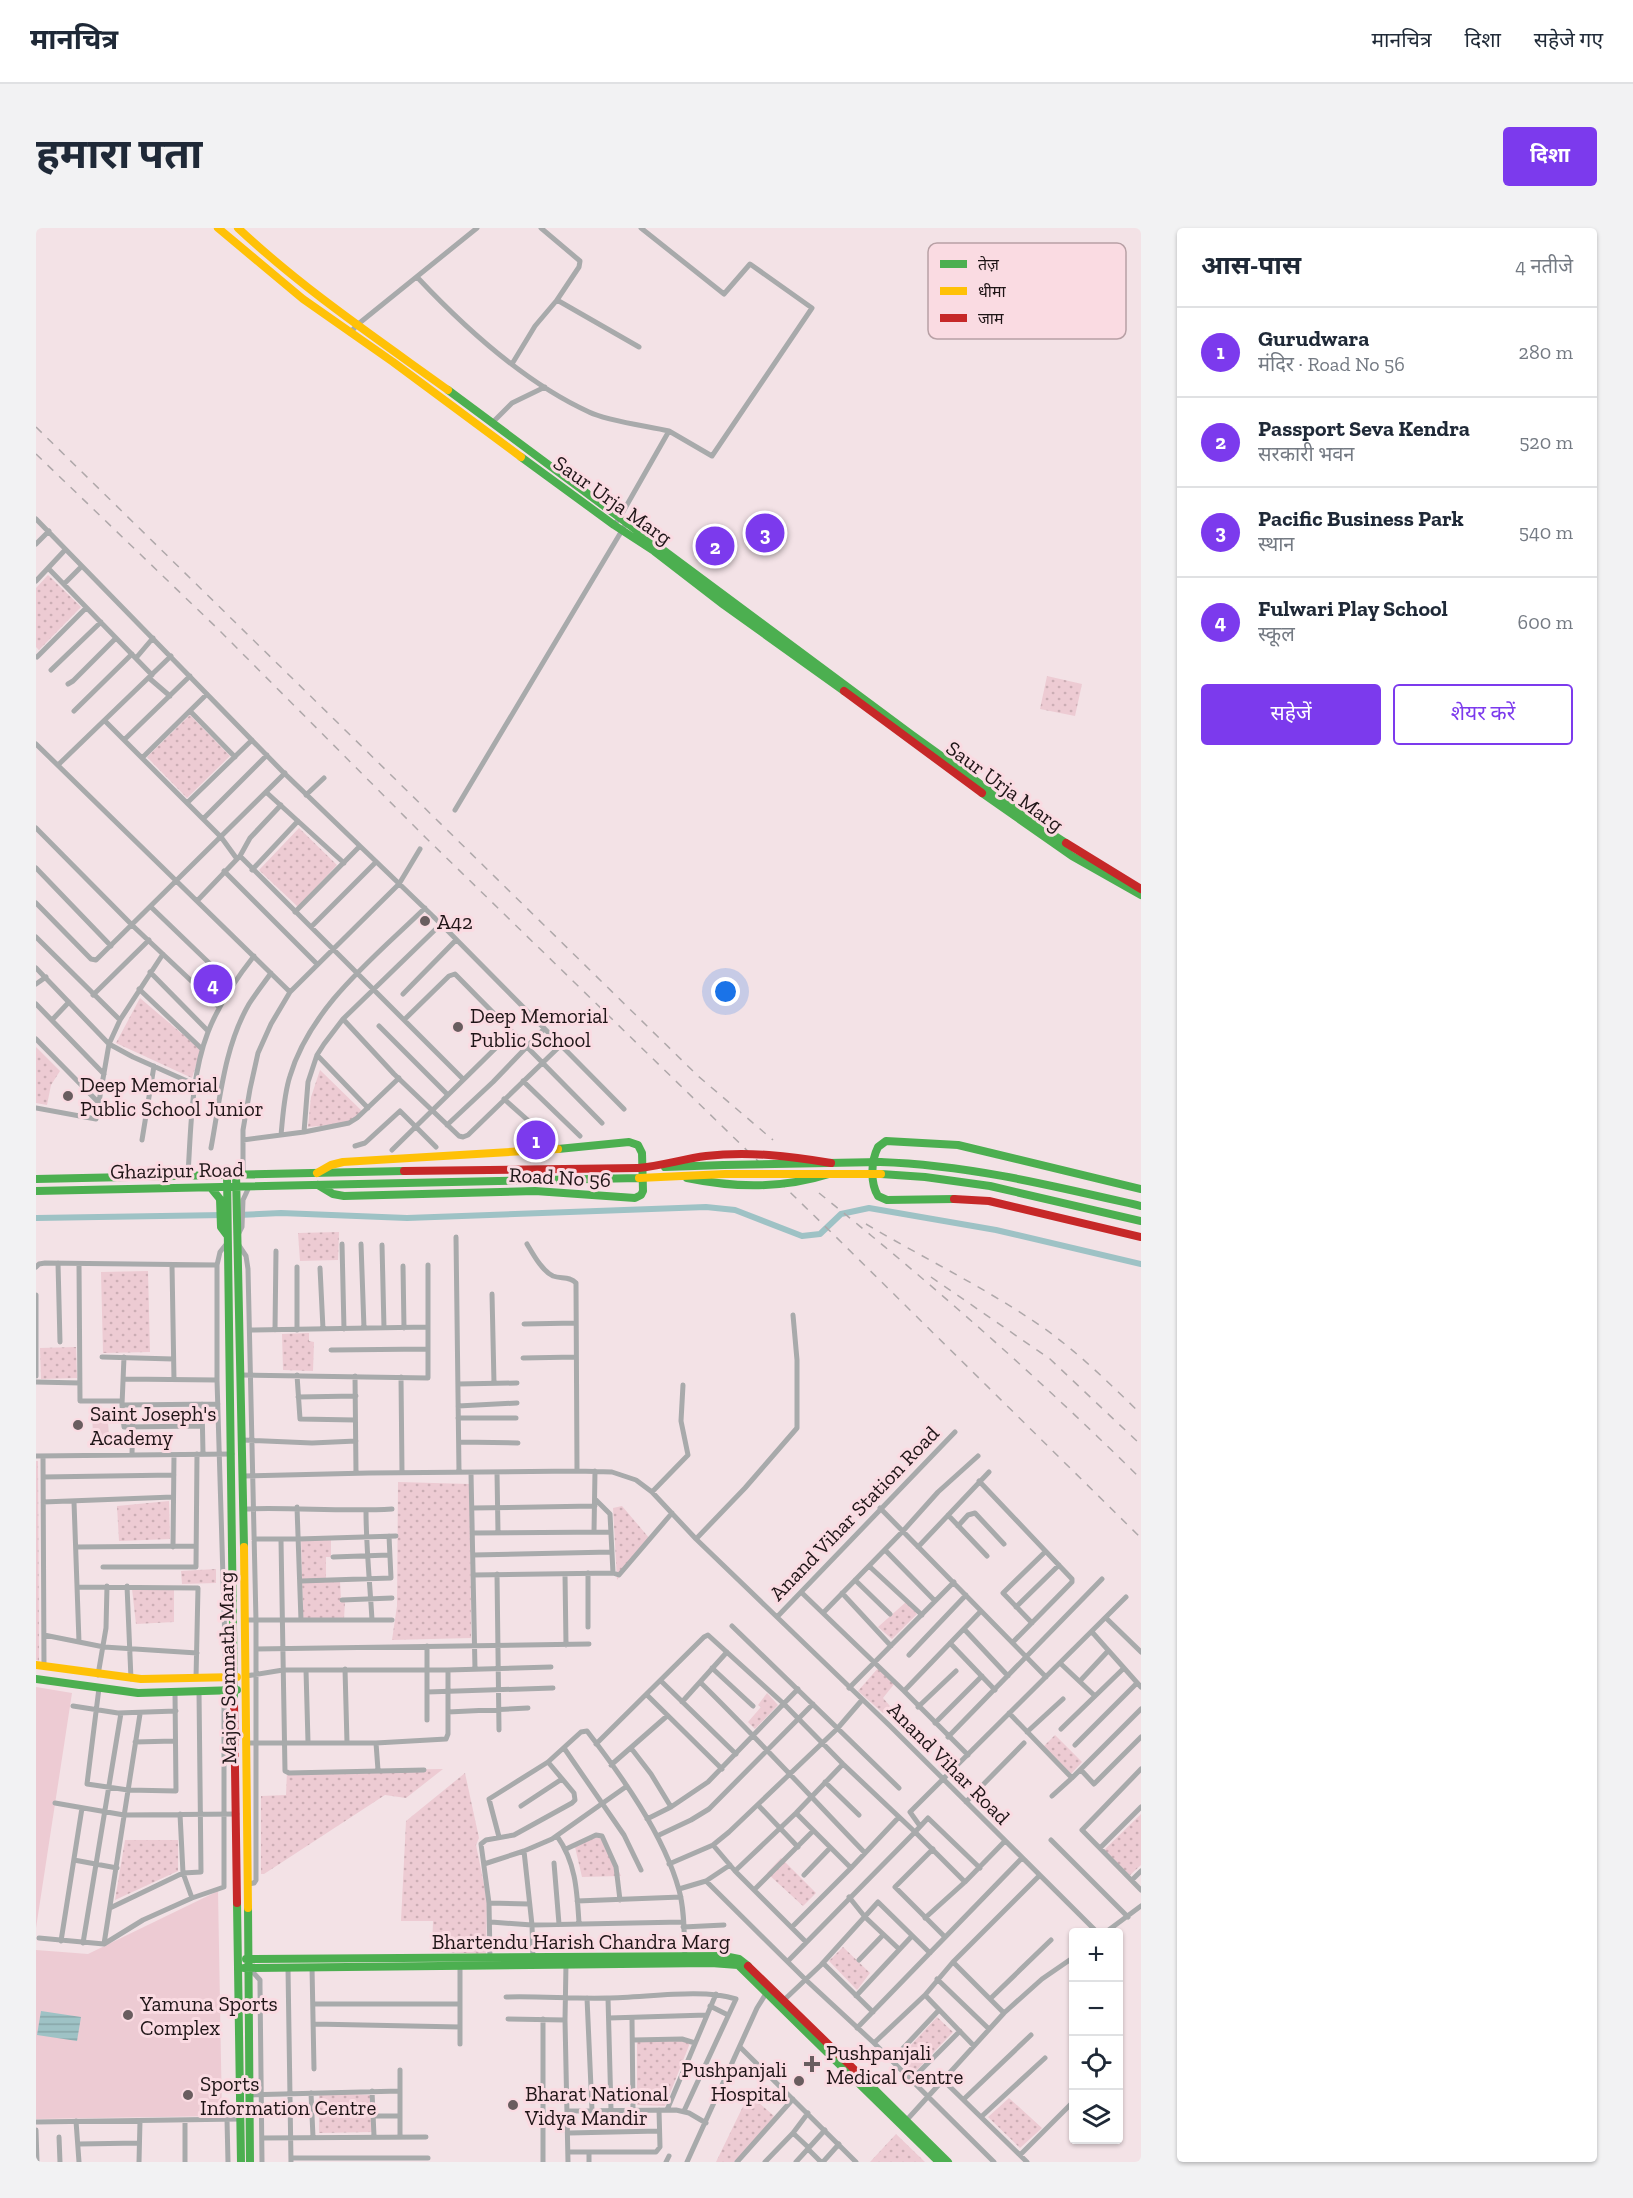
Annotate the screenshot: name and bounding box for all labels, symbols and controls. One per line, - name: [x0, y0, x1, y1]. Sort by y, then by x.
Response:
- text: मानचित्र: [30, 23, 118, 56]
- text: मानचित्र: [1372, 27, 1432, 52]
- text: दिशा: [1465, 27, 1501, 52]
- text: सहेजे गए: [1534, 27, 1603, 52]
- button: दिशा: [1503, 127, 1597, 186]
- text: हमारा पता: [36, 128, 202, 179]
- legend: [928, 243, 1126, 339]
- text: आस-पास: [1201, 249, 1301, 281]
- text: 4 नतीजे: [1515, 254, 1573, 278]
- text: तेज़: [978, 255, 1000, 274]
- text: धीमा: [978, 282, 1007, 301]
- text: जाम: [978, 309, 1004, 328]
- text: Gurudwara: [1258, 325, 1369, 352]
- text: 1: [1216, 340, 1225, 364]
- text: 280 m: [1519, 340, 1573, 364]
- text: मंदिर · Road No 56: [1258, 352, 1405, 376]
- text: Passport Seva Kendra: [1258, 415, 1470, 442]
- text: 2: [1215, 430, 1226, 454]
- text: 520 m: [1519, 430, 1573, 454]
- text: सरकारी भवन: [1258, 442, 1354, 466]
- street label: Saur Urja Marg: [548, 450, 677, 551]
- text: Pacific Business Park: [1258, 505, 1464, 532]
- pin: 3: [746, 510, 784, 556]
- text: 3: [1215, 520, 1226, 544]
- text: 540 m: [1519, 520, 1573, 544]
- pin: 2: [696, 524, 734, 568]
- text: स्थान: [1258, 532, 1294, 556]
- text: Fulwari Play School: [1258, 595, 1448, 622]
- text: 4: [1215, 610, 1226, 634]
- text: 600 m: [1518, 610, 1573, 634]
- text: स्कूल: [1258, 622, 1295, 646]
- button: सहेजें: [1201, 684, 1381, 745]
- button: शेयर करें: [1393, 684, 1573, 745]
- street label: Saur Urja Marg: [941, 735, 1069, 838]
- place label: A42: [437, 909, 473, 934]
- marker: A42: [418, 914, 432, 928]
- pin: 4: [194, 962, 232, 1006]
- your location: [711, 977, 740, 1006]
- place label: Deep Memorial Public School: [470, 1003, 609, 1052]
- marker: Deep Memorial Public School: [451, 1020, 465, 1034]
- place label: Deep Memorial Public School Junior: [80, 1072, 264, 1121]
- marker: Deep Memorial Public School Junior: [61, 1089, 75, 1103]
- pin: 1: [516, 1118, 556, 1162]
- street label: Ghazipur Road: [110, 1156, 245, 1184]
- street label: Road No 56: [508, 1162, 612, 1192]
- place label: Saint Joseph's Academy: [90, 1401, 216, 1450]
- marker: Saint Joseph's Academy: [71, 1418, 85, 1432]
- street label: Anand Vihar Station Road: [764, 1420, 944, 1606]
- street label: Major Somnath Marg: [213, 1571, 242, 1765]
- street label: Anand Vihar Road: [883, 1697, 1016, 1830]
- map controls: [1069, 1928, 1123, 2144]
- button: +: [1069, 1928, 1123, 1982]
- street label: Bhartendu Harish Chandra Marg: [432, 1929, 731, 1954]
- button: −: [1069, 1982, 1123, 2036]
- place label: Yamuna Sports Complex: [139, 1991, 278, 2040]
- marker: Yamuna Sports Complex: [121, 2008, 135, 2022]
- button: locate: [1069, 2036, 1123, 2090]
- place label: Pushpanjali Medical Centre: [826, 2040, 964, 2089]
- marker: Pushpanjali Medical Centre: [803, 2055, 821, 2073]
- place label: Pushpanjali Hospital: [682, 2057, 787, 2106]
- place label: Sports Information Centre: [200, 2071, 377, 2120]
- marker: Pushpanjali Hospital: [792, 2074, 806, 2088]
- place label: Bharat National Vidya Mandir: [524, 2081, 669, 2130]
- marker: Sports Information Centre: [181, 2088, 195, 2102]
- button: layers: [1069, 2090, 1123, 2144]
- marker: Bharat National Vidya Mandir: [506, 2098, 520, 2112]

